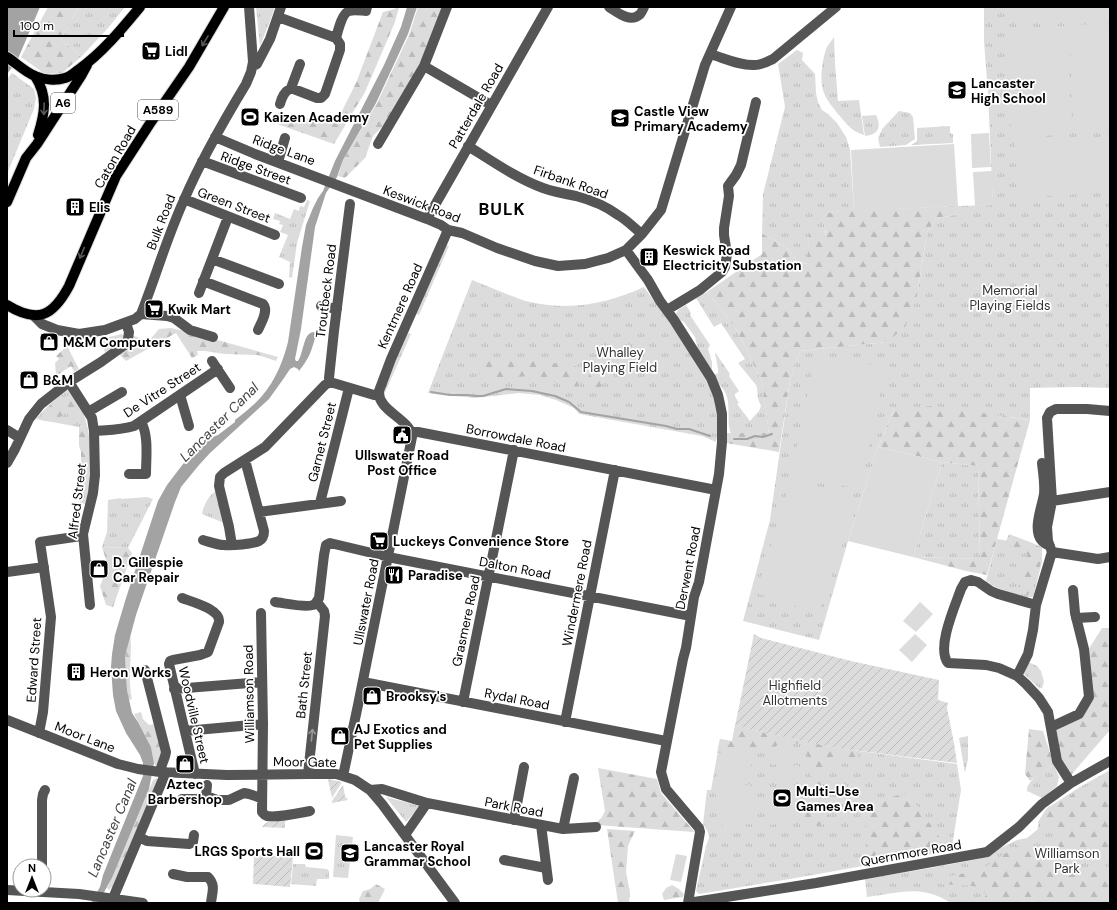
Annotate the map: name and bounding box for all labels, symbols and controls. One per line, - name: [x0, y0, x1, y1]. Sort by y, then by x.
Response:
- scale bar: [14, 12, 123, 38]
- text: 100 m: [20, 18, 54, 34]
- one-way arrow: [200, 35, 208, 47]
- supermarket icon: Lidl: [140, 40, 162, 62]
- place label: Lidl: [165, 43, 188, 60]
- street label: Patterdale Road: [445, 60, 507, 152]
- place label: Lancaster High School: [971, 75, 1046, 107]
- school or university icon: Lancaster High School: [946, 79, 968, 101]
- road number: A6: [51, 93, 75, 113]
- road number: A589: [138, 100, 178, 120]
- one-way arrow: [40, 102, 48, 115]
- place label: Castle View Primary Academy: [634, 103, 748, 135]
- sports icon: Kaizen Academy: [239, 106, 261, 128]
- school or university icon: Castle View Primary Academy: [609, 107, 631, 129]
- place label: Kaizen Academy: [264, 109, 369, 126]
- street label: Caton Road: [90, 122, 140, 192]
- street label: Ridge Lane: [250, 131, 318, 169]
- street label: Ridge Street: [218, 147, 294, 189]
- street label: Firbank Road: [531, 161, 611, 203]
- street label: Keswick Road: [381, 181, 463, 227]
- street label: Green Street: [195, 183, 273, 227]
- street label: Bulk Road: [143, 192, 179, 252]
- building icon: Elis: [64, 196, 86, 218]
- district label: BULK: [478, 198, 526, 220]
- place label: Elis: [89, 199, 111, 216]
- place label: Keswick Road Electricity Substation: [663, 242, 802, 274]
- street label: Troutbeck Road: [312, 243, 340, 339]
- one-way arrow: [78, 246, 86, 258]
- building icon: Keswick Road Electricity Substation: [638, 246, 660, 268]
- street label: Kentmere Road: [374, 261, 426, 351]
- park label: Memorial Playing Fields: [970, 282, 1050, 314]
- supermarket icon: Kwik Mart: [143, 298, 165, 320]
- place label: Kwik Mart: [168, 301, 231, 318]
- shop icon: M&M Computers: [38, 331, 60, 353]
- place label: M&M Computers: [63, 334, 171, 351]
- park label: Whalley Playing Field: [583, 344, 657, 376]
- street label: De Vitre Street: [120, 359, 204, 421]
- shop icon: B&M: [18, 369, 40, 391]
- place label: B&M: [43, 372, 73, 389]
- water label: Lancaster Canal: [176, 378, 263, 465]
- street label: Garnet Street: [304, 400, 340, 484]
- street label: Borrowdale Road: [465, 420, 567, 456]
- public building icon: Ullswater Road Post Office: [391, 424, 413, 446]
- place label: Ullswater Road Post Office: [355, 447, 449, 479]
- street label: Alfred Street: [64, 462, 90, 540]
- street label: Derwent Road: [672, 525, 704, 611]
- supermarket icon: Luckeys Convenience Store: [368, 530, 390, 552]
- place label: Luckeys Convenience Store: [393, 533, 569, 550]
- street label: Windermere Road: [558, 538, 596, 648]
- street label: Dalton Road: [478, 553, 552, 583]
- place label: D. Gillespie Car Repair: [113, 554, 184, 586]
- street label: Ullswater Road: [349, 557, 383, 647]
- shop icon: D. Gillespie Car Repair: [88, 558, 110, 580]
- restaurant icon: Paradise: [383, 564, 405, 586]
- place label: Paradise: [408, 567, 463, 584]
- street label: Grasmere Road: [448, 574, 484, 668]
- street label: Edward Street: [23, 617, 45, 703]
- street label: Williamson Road: [240, 645, 258, 743]
- street label: Bath Street: [292, 650, 316, 720]
- building icon: Heron Works: [65, 661, 87, 683]
- place label: Heron Works: [90, 664, 171, 681]
- street label: Woodville Street: [175, 665, 213, 765]
- park label: Highfield Allotments: [762, 677, 828, 709]
- street label: Rydal Road: [483, 684, 551, 714]
- shop icon: Brooksy's: [361, 685, 383, 707]
- place label: Brooksy's: [386, 688, 447, 705]
- street label: Moor Lane: [52, 718, 118, 756]
- place label: AJ Exotics and Pet Supplies: [354, 721, 447, 753]
- shop icon: AJ Exotics and Pet Supplies: [329, 725, 351, 747]
- one-way arrow: [308, 729, 315, 742]
- shop icon: Aztec Barbershop: [174, 753, 196, 775]
- street label: Moor Gate: [273, 753, 337, 771]
- water label: Lancaster Canal: [83, 775, 141, 880]
- place label: Aztec Barbershop: [148, 776, 222, 808]
- place label: Multi-Use Games Area: [796, 783, 874, 815]
- sports icon: Multi-Use Games Area: [771, 787, 793, 809]
- street label: Park Road: [483, 793, 545, 821]
- street label: Quernmore Road: [859, 836, 963, 870]
- place label: Lancaster Royal Grammar School: [364, 838, 471, 870]
- sports icon: LRGS Sports Hall: [303, 840, 325, 862]
- school or university icon: Lancaster Royal Grammar School: [339, 842, 361, 864]
- place label: LRGS Sports Hall: [194, 843, 300, 860]
- park label: Williamson Park: [1035, 845, 1099, 877]
- north arrow: [12, 858, 52, 898]
- text: N: [28, 861, 36, 875]

